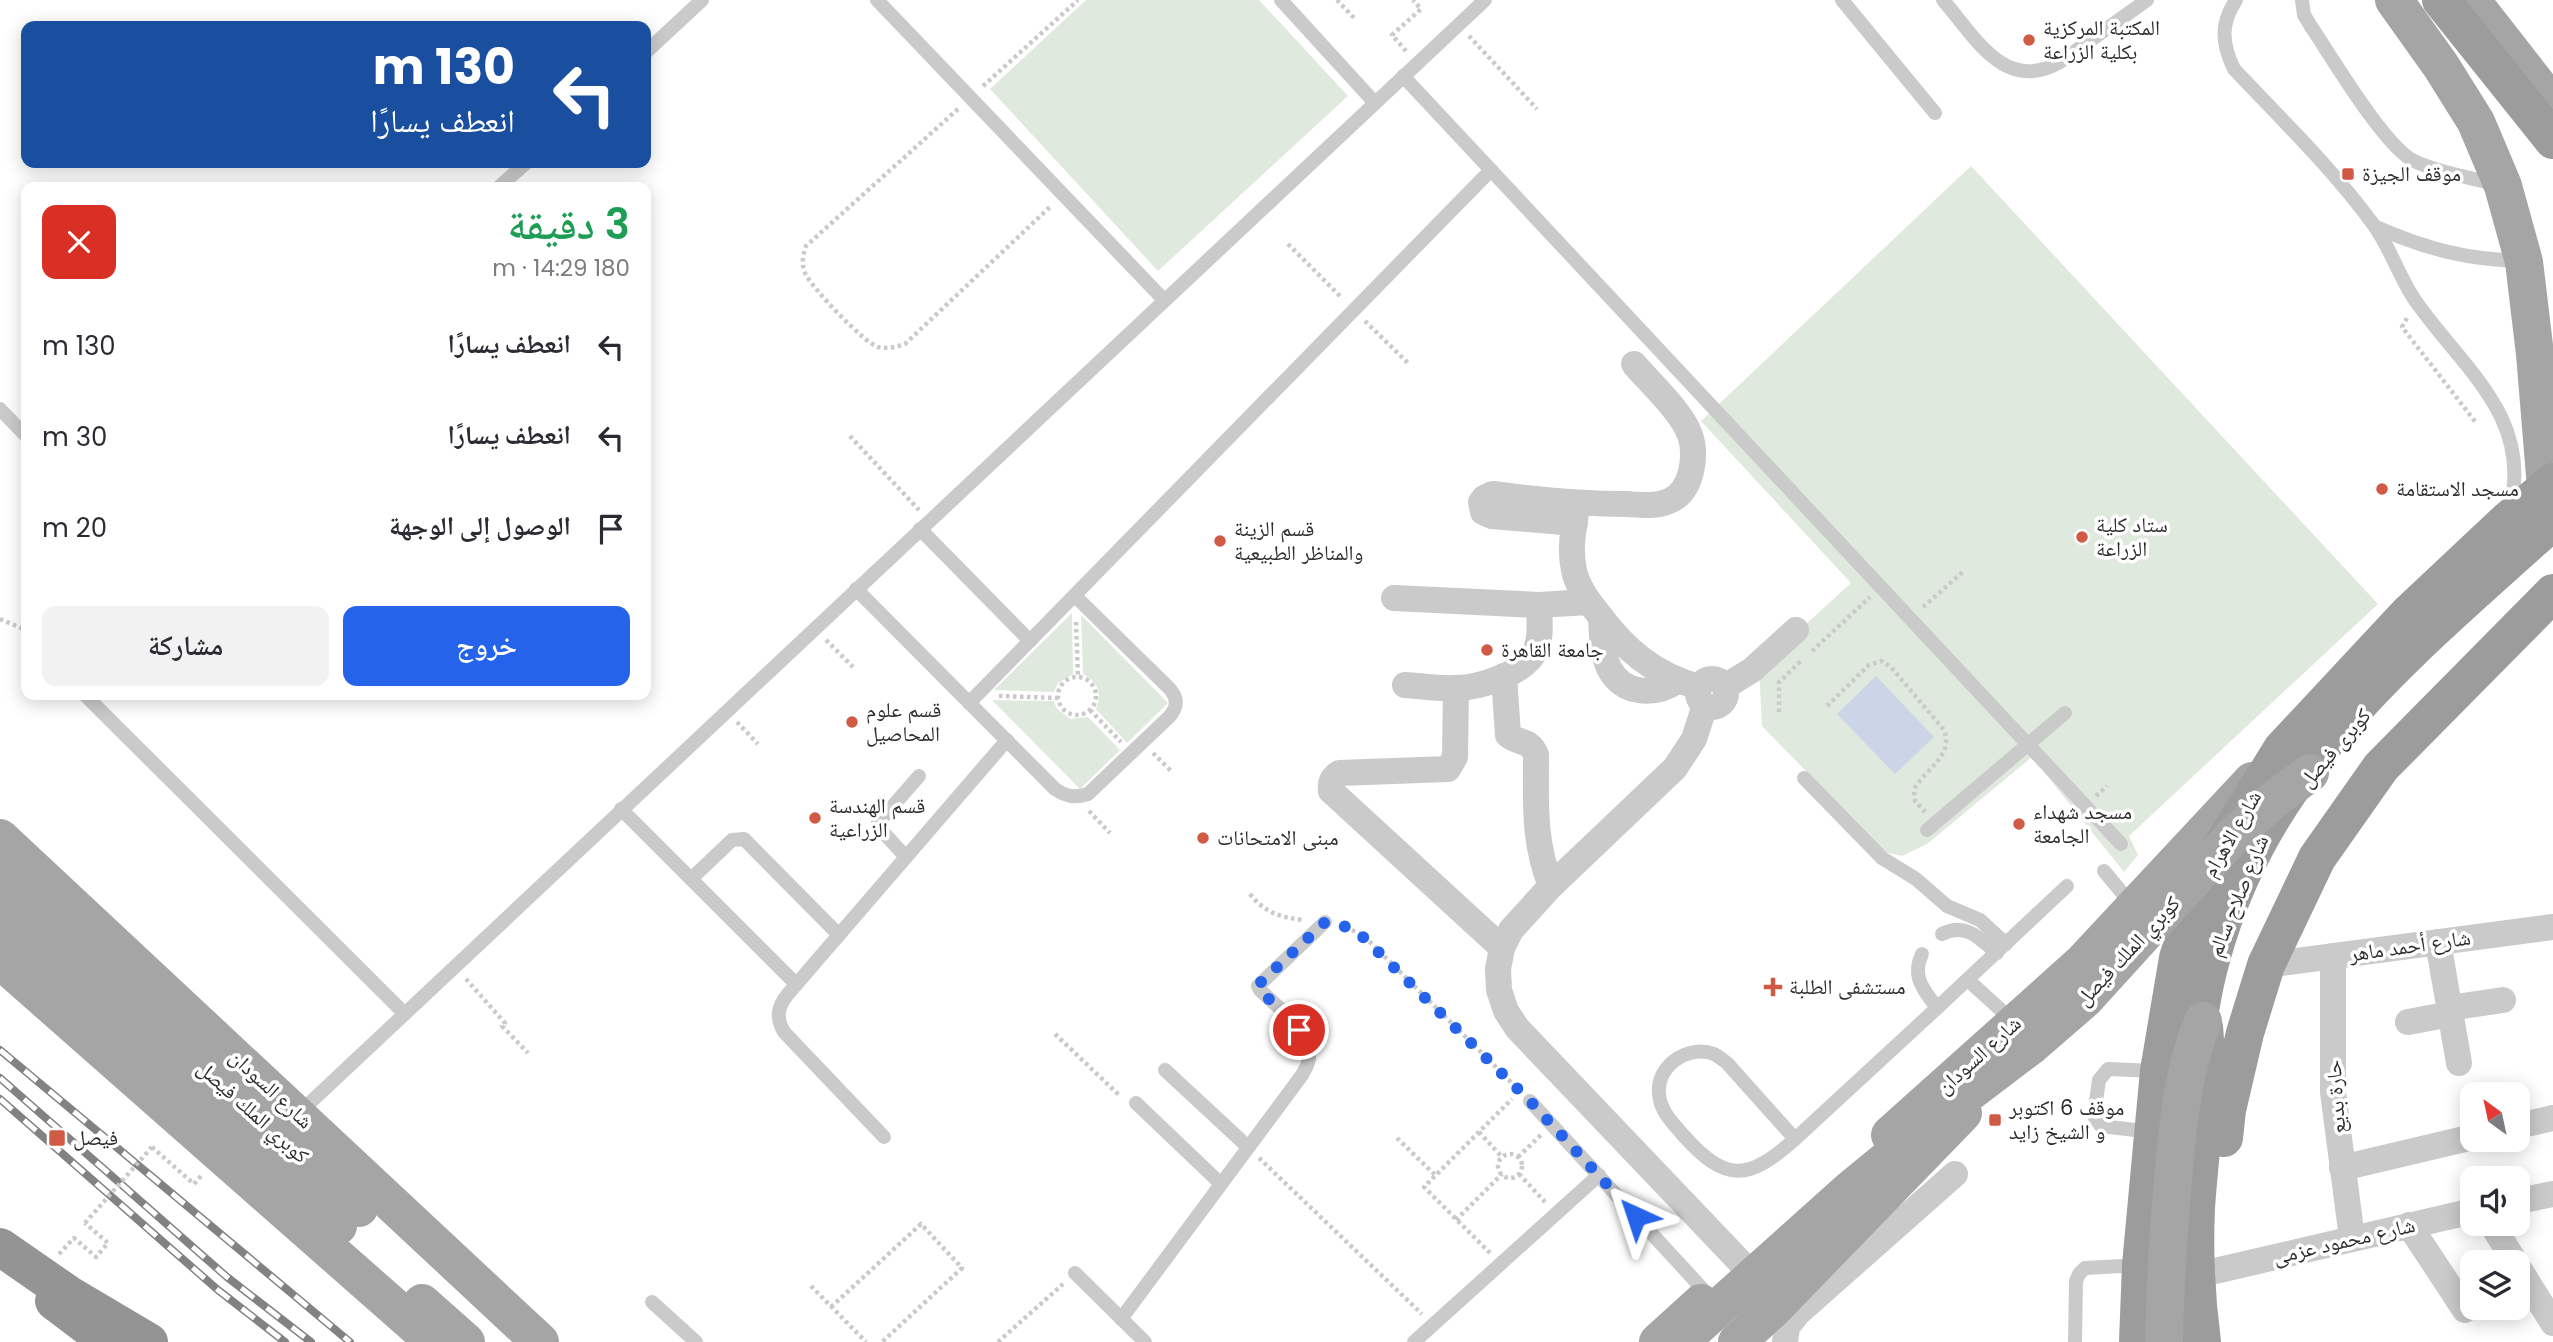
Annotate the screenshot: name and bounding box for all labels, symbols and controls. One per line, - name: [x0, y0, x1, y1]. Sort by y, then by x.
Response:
- place label: المكتبة المركزية بكلية الزراعة: [2043, 13, 2160, 66]
- marker: المكتبة المركزية بكلية الزراعة: [2021, 32, 2037, 48]
- text: 130 m: [373, 33, 515, 101]
- icon: left: [539, 49, 630, 140]
- text: انعطف يسارًا: [370, 98, 515, 143]
- place label: موقف الجيزة: [2362, 159, 2461, 188]
- marker: موقف الجيزة: [2340, 166, 2356, 182]
- text: 3 دقيقة: [508, 195, 630, 254]
- button: close: [42, 205, 116, 279]
- text: 180 m · 14:29: [492, 252, 630, 284]
- text: انعطف يسارًا: [448, 326, 571, 362]
- text: 130 m: [42, 328, 116, 364]
- icon: left: [592, 328, 630, 366]
- text: انعطف يسارًا: [448, 417, 571, 453]
- text: 30 m: [42, 419, 107, 455]
- icon: left: [592, 419, 630, 457]
- place label: مسجد الاستقامة: [2396, 474, 2519, 503]
- marker: مسجد الاستقامة: [2374, 481, 2390, 497]
- text: الوصول إلى الوجهة: [389, 508, 571, 544]
- text: 20 m: [42, 510, 107, 546]
- icon: arrive: [592, 510, 630, 548]
- place label: ستاد كلية الزراعة: [2096, 510, 2168, 563]
- place label: قسم الزينة والمناظر الطبيعية: [1234, 514, 1363, 567]
- marker: ستاد كلية الزراعة: [2074, 529, 2090, 545]
- marker: قسم الزينة والمناظر الطبيعية: [1212, 533, 1228, 549]
- button: مشاركة: [42, 606, 329, 686]
- button: خروج: [343, 606, 630, 686]
- place label: جامعة القاهرة: [1501, 635, 1604, 664]
- marker: جامعة القاهرة: [1479, 642, 1495, 658]
- place label: قسم علوم المحاصيل: [866, 695, 941, 748]
- street label: كوبرى فيصل: [2292, 702, 2377, 794]
- marker: قسم علوم المحاصيل: [844, 714, 860, 730]
- street label: شارع الاهرام: [2195, 785, 2268, 882]
- place label: قسم الهندسة الزراعية: [829, 791, 925, 844]
- place label: مسجد شهداء الجامعة: [2033, 797, 2132, 850]
- marker: قسم الهندسة الزراعية: [807, 810, 823, 826]
- marker: مسجد شهداء الجامعة: [2011, 816, 2027, 832]
- place label: مبنى الامتحانات: [1217, 823, 1339, 852]
- marker: مبنى الامتحانات: [1195, 830, 1211, 846]
- street label: شارع صلاح سالم: [2200, 831, 2275, 961]
- street label: كوبري الملك فيصل: [2069, 889, 2188, 1014]
- street label: شارع أحمد ماهر: [2346, 923, 2472, 969]
- place label: مستشفى الطلبة: [1789, 972, 1906, 1001]
- marker: مستشفى الطلبة: [1763, 977, 1783, 997]
- pin: [1269, 1000, 1329, 1060]
- street label: شارع السودان: [1930, 1009, 2027, 1100]
- icon: arrive: [1280, 1011, 1318, 1049]
- street label: شارع السودان: [223, 1042, 320, 1135]
- street label: كوبري الملك فيصل: [190, 1054, 316, 1171]
- street label: حارة بديع: [2318, 1059, 2353, 1135]
- north arrow: [2460, 1082, 2530, 1152]
- map controls: [2460, 1082, 2530, 1320]
- place label: موقف 6 اكتوبر و الشيخ زايد: [2008, 1093, 2124, 1146]
- marker: موقف 6 اكتوبر و الشيخ زايد: [1987, 1112, 2003, 1128]
- place label: فيصل: [73, 1123, 118, 1152]
- marker: فيصل: [47, 1128, 67, 1148]
- button: sound: [2460, 1166, 2530, 1236]
- position arrow: [1599, 1179, 1673, 1253]
- street label: شارع محمود عزمى: [2270, 1210, 2418, 1271]
- button: layers: [2460, 1250, 2530, 1320]

